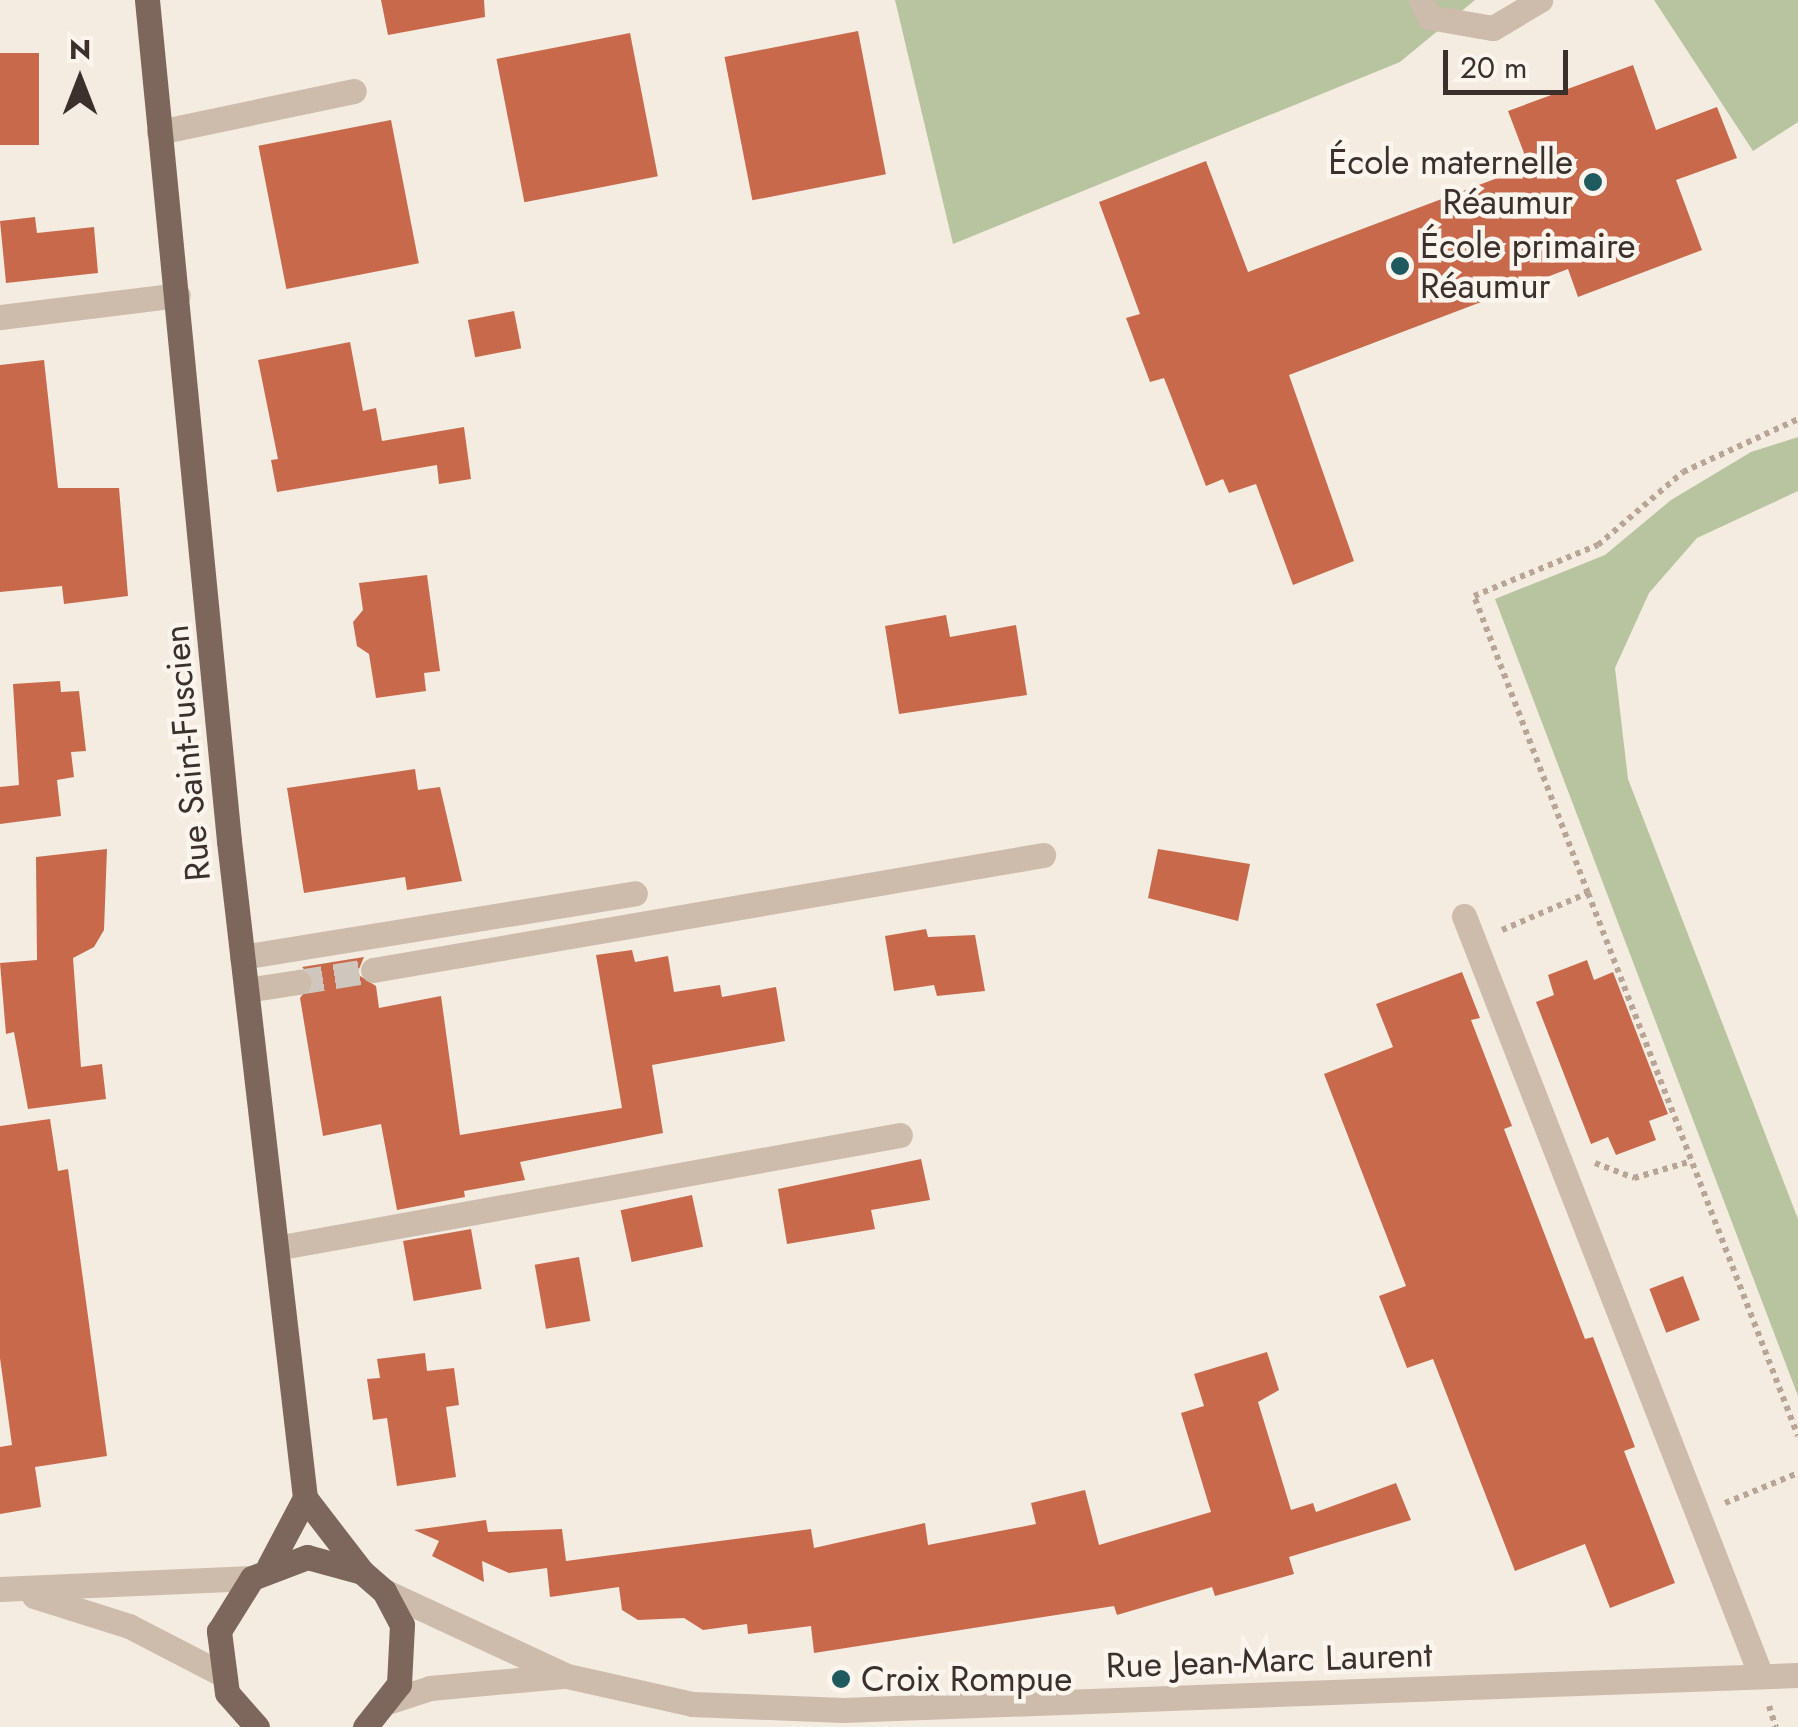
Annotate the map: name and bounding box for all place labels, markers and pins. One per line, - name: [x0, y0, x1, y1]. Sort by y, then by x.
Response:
- place label: École maternelle Réaumur: [1328, 141, 1573, 223]
- marker: École maternelle Réaumur: [1582, 171, 1604, 193]
- place label: École primaire Réaumur: [1420, 225, 1635, 307]
- marker: École primaire Réaumur: [1389, 255, 1411, 277]
- place label: Croix Rompue: [861, 1658, 1072, 1700]
- marker: Croix Rompue: [830, 1668, 852, 1690]

